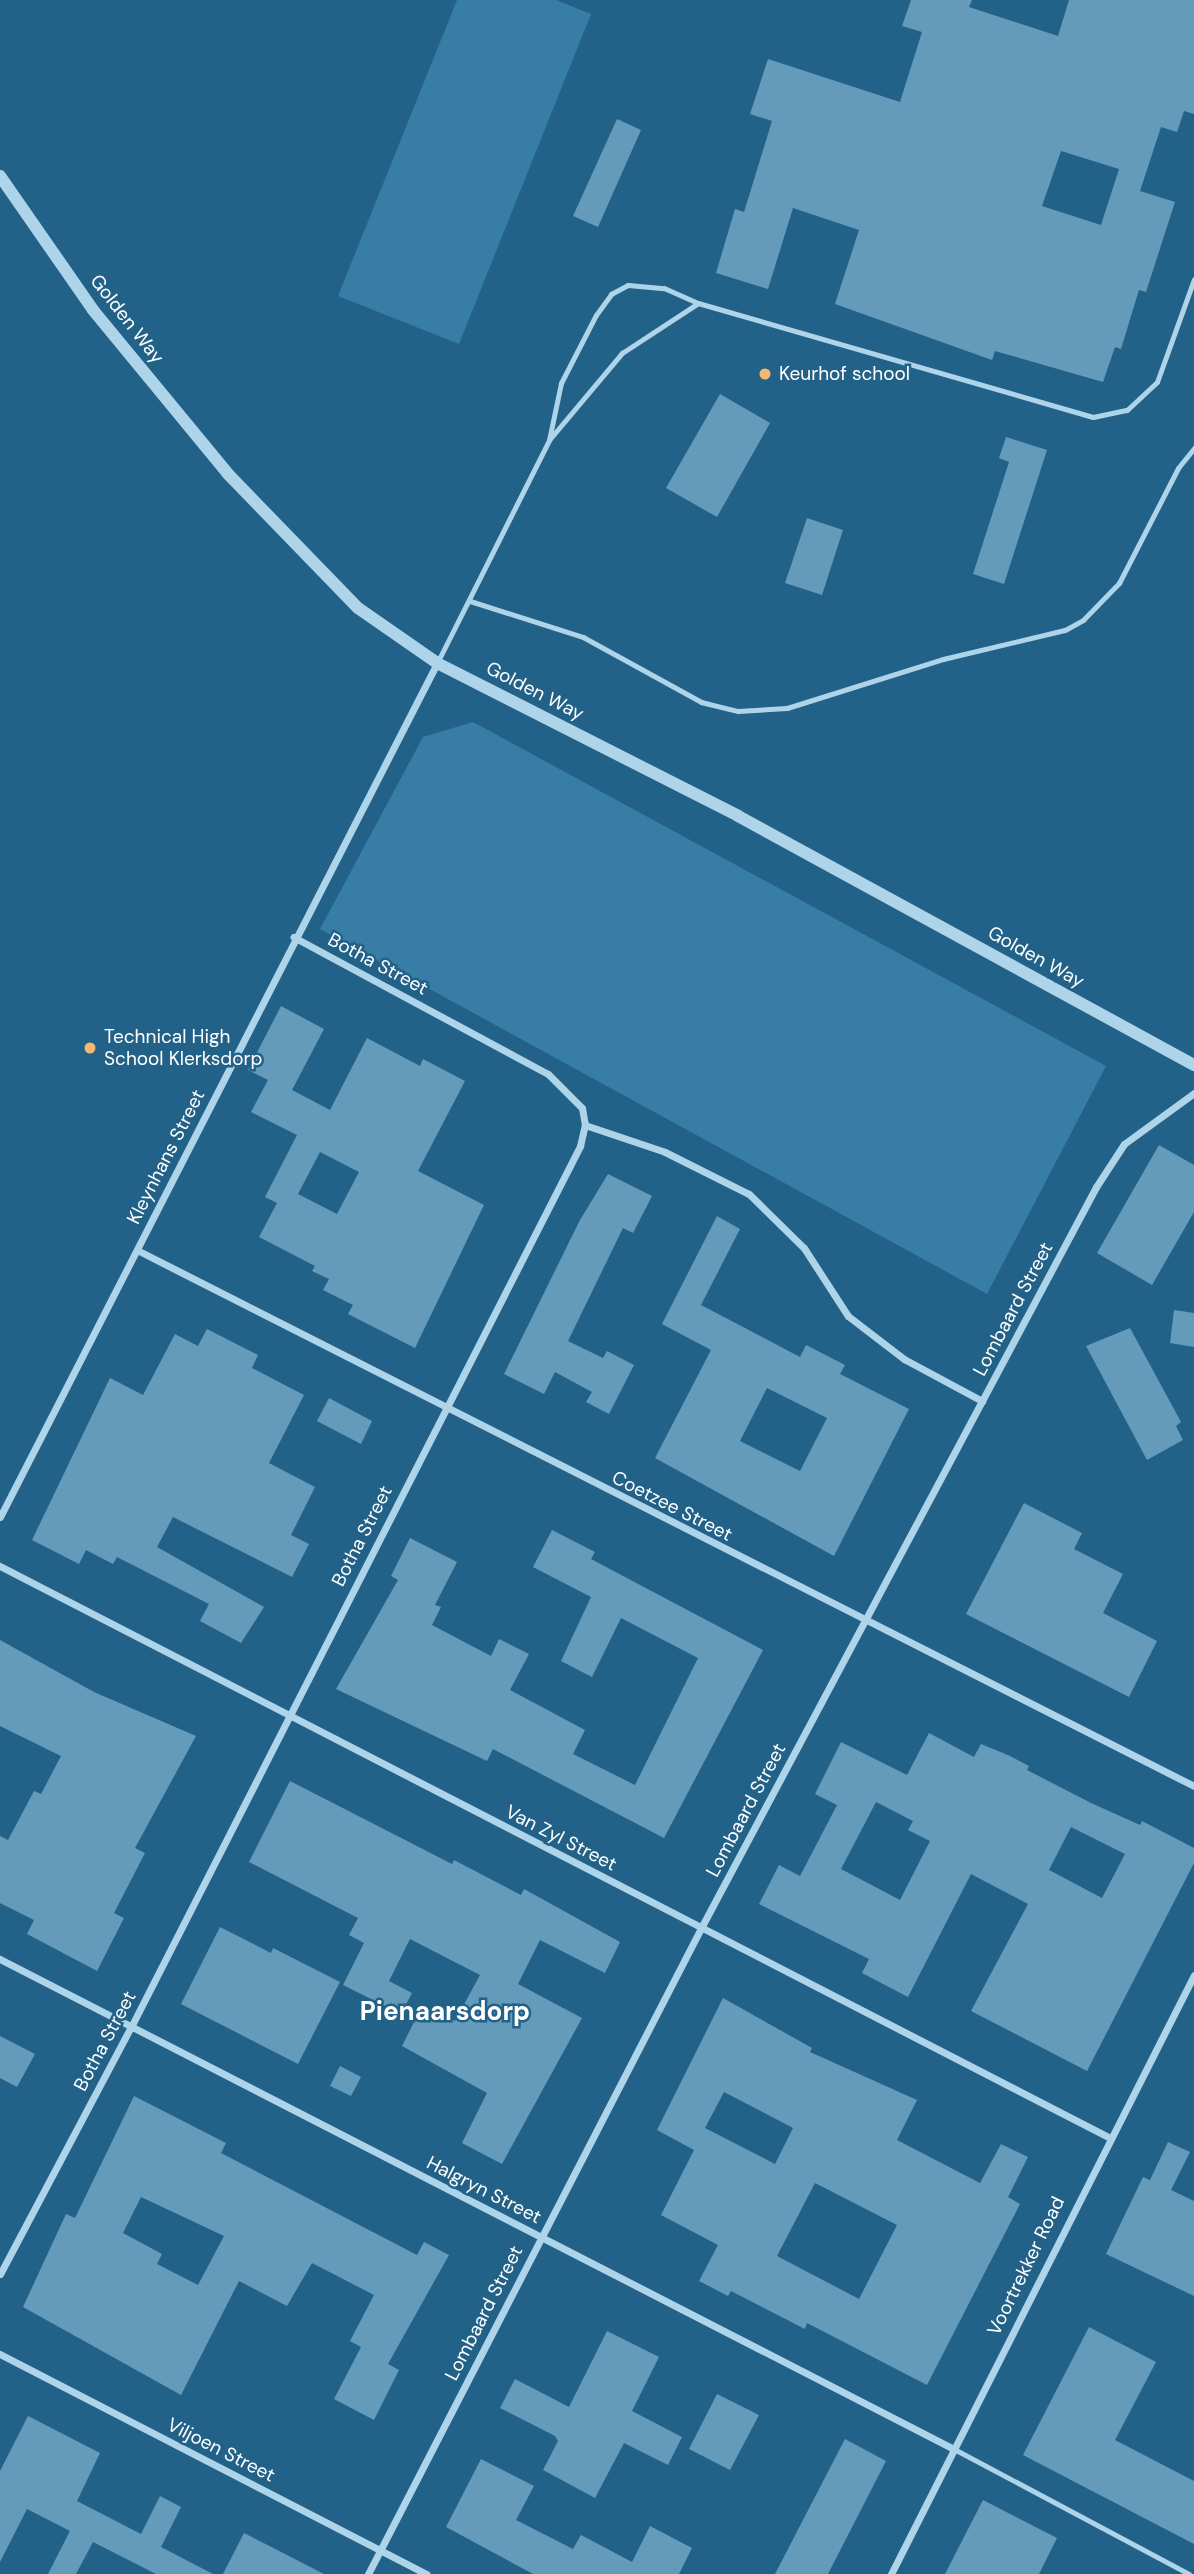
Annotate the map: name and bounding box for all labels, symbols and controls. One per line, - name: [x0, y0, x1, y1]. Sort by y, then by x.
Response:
- street label: Golden Way: [85, 270, 169, 368]
- place label: Keurhof school: [779, 363, 910, 385]
- marker: Keurhof school: [757, 366, 773, 382]
- street label: Golden Way: [482, 657, 588, 725]
- street label: Golden Way: [984, 921, 1088, 993]
- street label: Botha Street: [324, 928, 432, 1000]
- place label: Technical High School Klerksdorp: [104, 1026, 262, 1070]
- marker: Technical High School Klerksdorp: [82, 1040, 98, 1056]
- street label: Kleynhans Street: [122, 1086, 210, 1228]
- street label: Lombaard Street: [968, 1238, 1058, 1380]
- street label: Coetzee Street: [608, 1466, 736, 1546]
- street label: Botha Street: [327, 1482, 397, 1590]
- street label: Lombaard Street: [701, 1739, 791, 1881]
- street label: Van Zyl Street: [502, 1800, 620, 1876]
- street label: Botha Street: [69, 1987, 141, 2095]
- district label: Pienaarsdorp: [360, 1996, 530, 2028]
- street label: Halgryn Street: [423, 2151, 545, 2229]
- street label: Voortrekker Road: [983, 2193, 1069, 2339]
- street label: Lombaard Street: [440, 2242, 528, 2384]
- street label: Viljoen Street: [163, 2413, 279, 2487]

